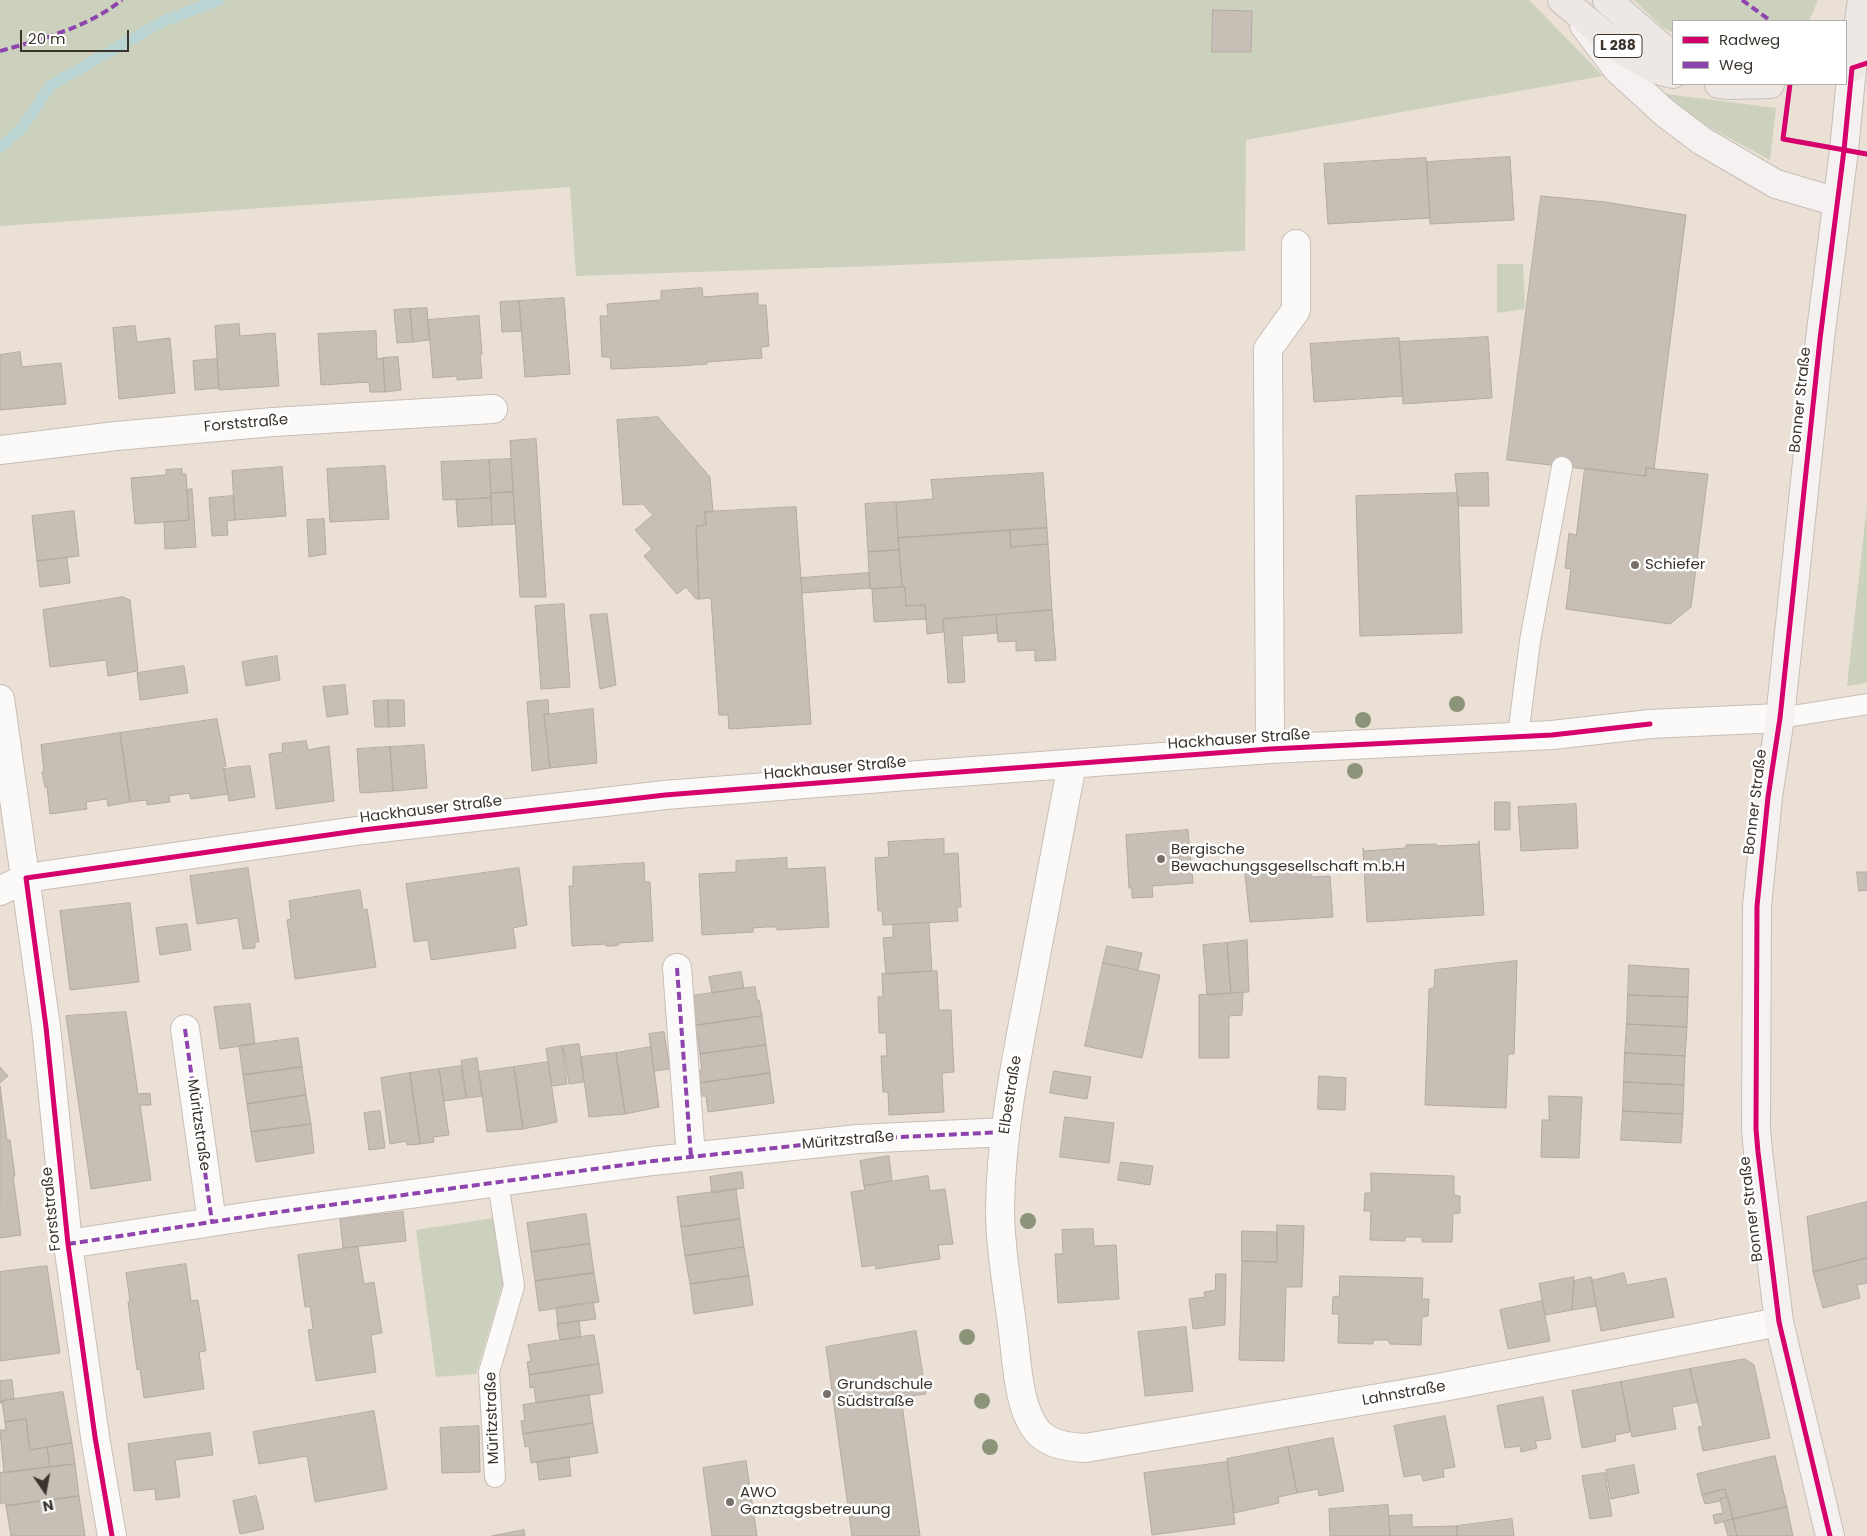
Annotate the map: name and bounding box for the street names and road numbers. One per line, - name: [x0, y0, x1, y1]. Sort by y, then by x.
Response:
- road number: L 288: [1594, 34, 1642, 58]
- street label: Bonner Straße: [1786, 346, 1816, 454]
- street label: Forststraße: [203, 411, 289, 437]
- street label: Hackhauser Straße: [1167, 726, 1311, 754]
- street label: Bonner Straße: [1741, 748, 1771, 856]
- street label: Hackhauser Straße: [763, 754, 907, 784]
- street label: Hackhauser Straße: [359, 792, 503, 828]
- street label: Elbestraße: [996, 1054, 1026, 1136]
- street label: Müritzstraße: [183, 1078, 213, 1172]
- street label: Müritzstraße: [801, 1128, 895, 1154]
- street label: Bonner Straße: [1737, 1155, 1767, 1263]
- street label: Forststraße: [39, 1166, 65, 1252]
- street label: Müritzstraße: [482, 1371, 504, 1465]
- street label: Lahnstraße: [1361, 1378, 1447, 1410]

